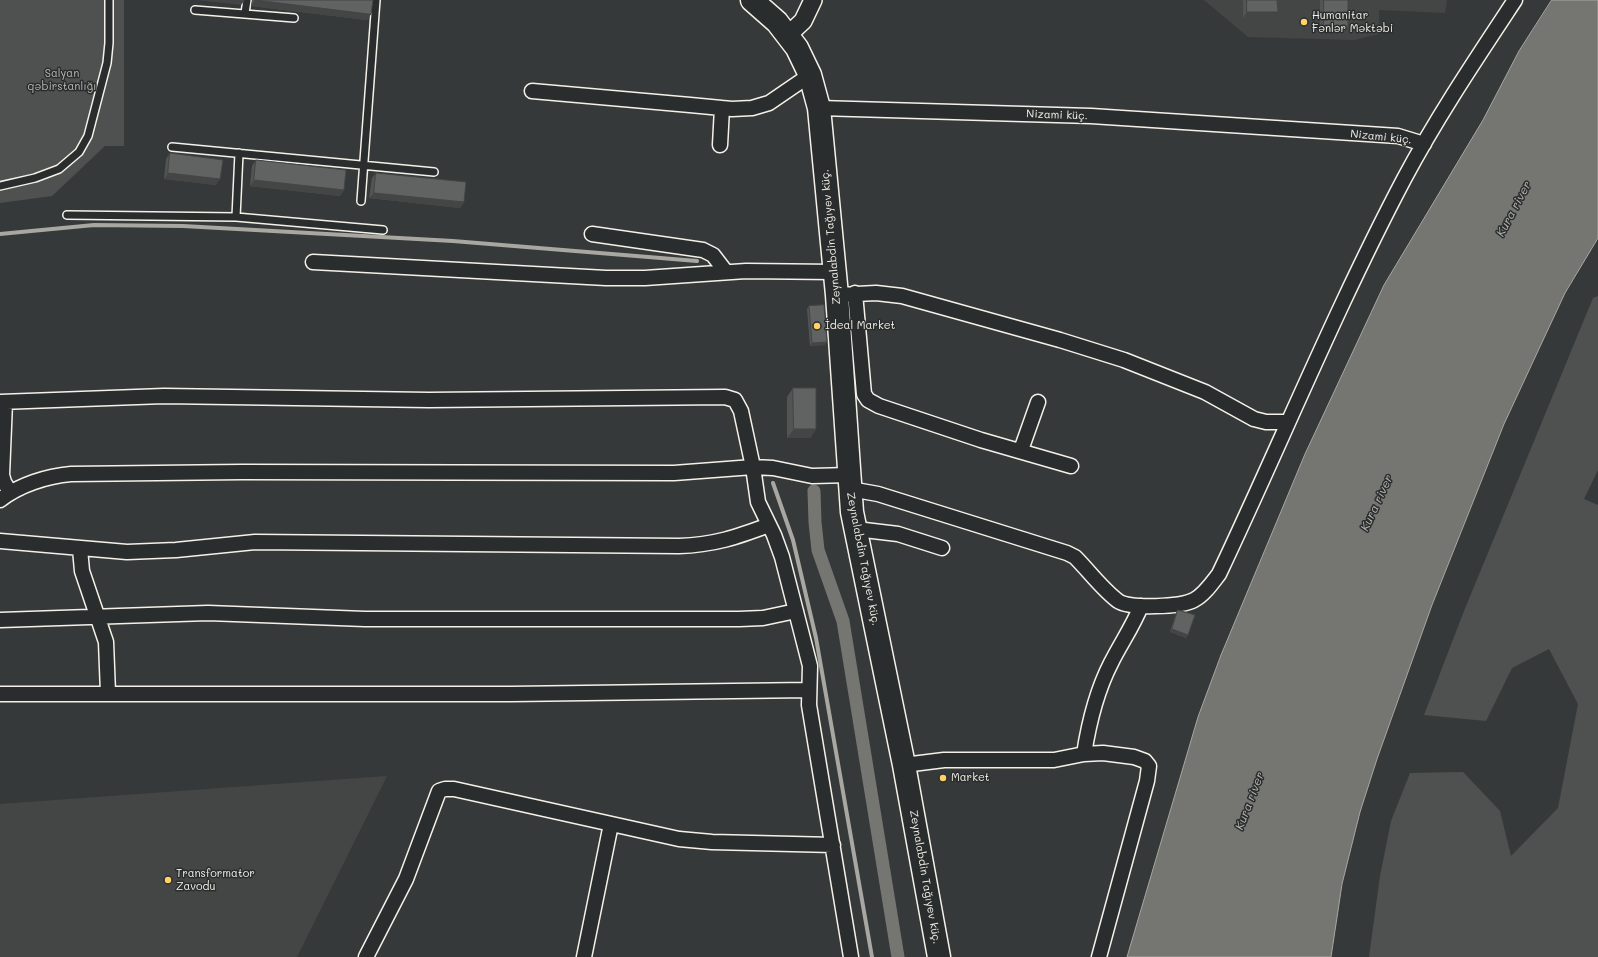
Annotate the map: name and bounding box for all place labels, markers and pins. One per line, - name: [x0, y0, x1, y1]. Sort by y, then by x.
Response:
- place label: Humanitar Fənlər Məktəbi: [1312, 9, 1393, 35]
- marker: Humanitar Fənlər Məktəbi: [1299, 17, 1309, 27]
- place label: İdeal Market: [825, 319, 895, 333]
- marker: İdeal Market: [812, 321, 822, 331]
- place label: Market: [951, 771, 990, 785]
- marker: Market: [938, 773, 948, 783]
- place label: Transformator Zavodu: [176, 867, 255, 893]
- marker: Transformator Zavodu: [163, 875, 173, 885]

